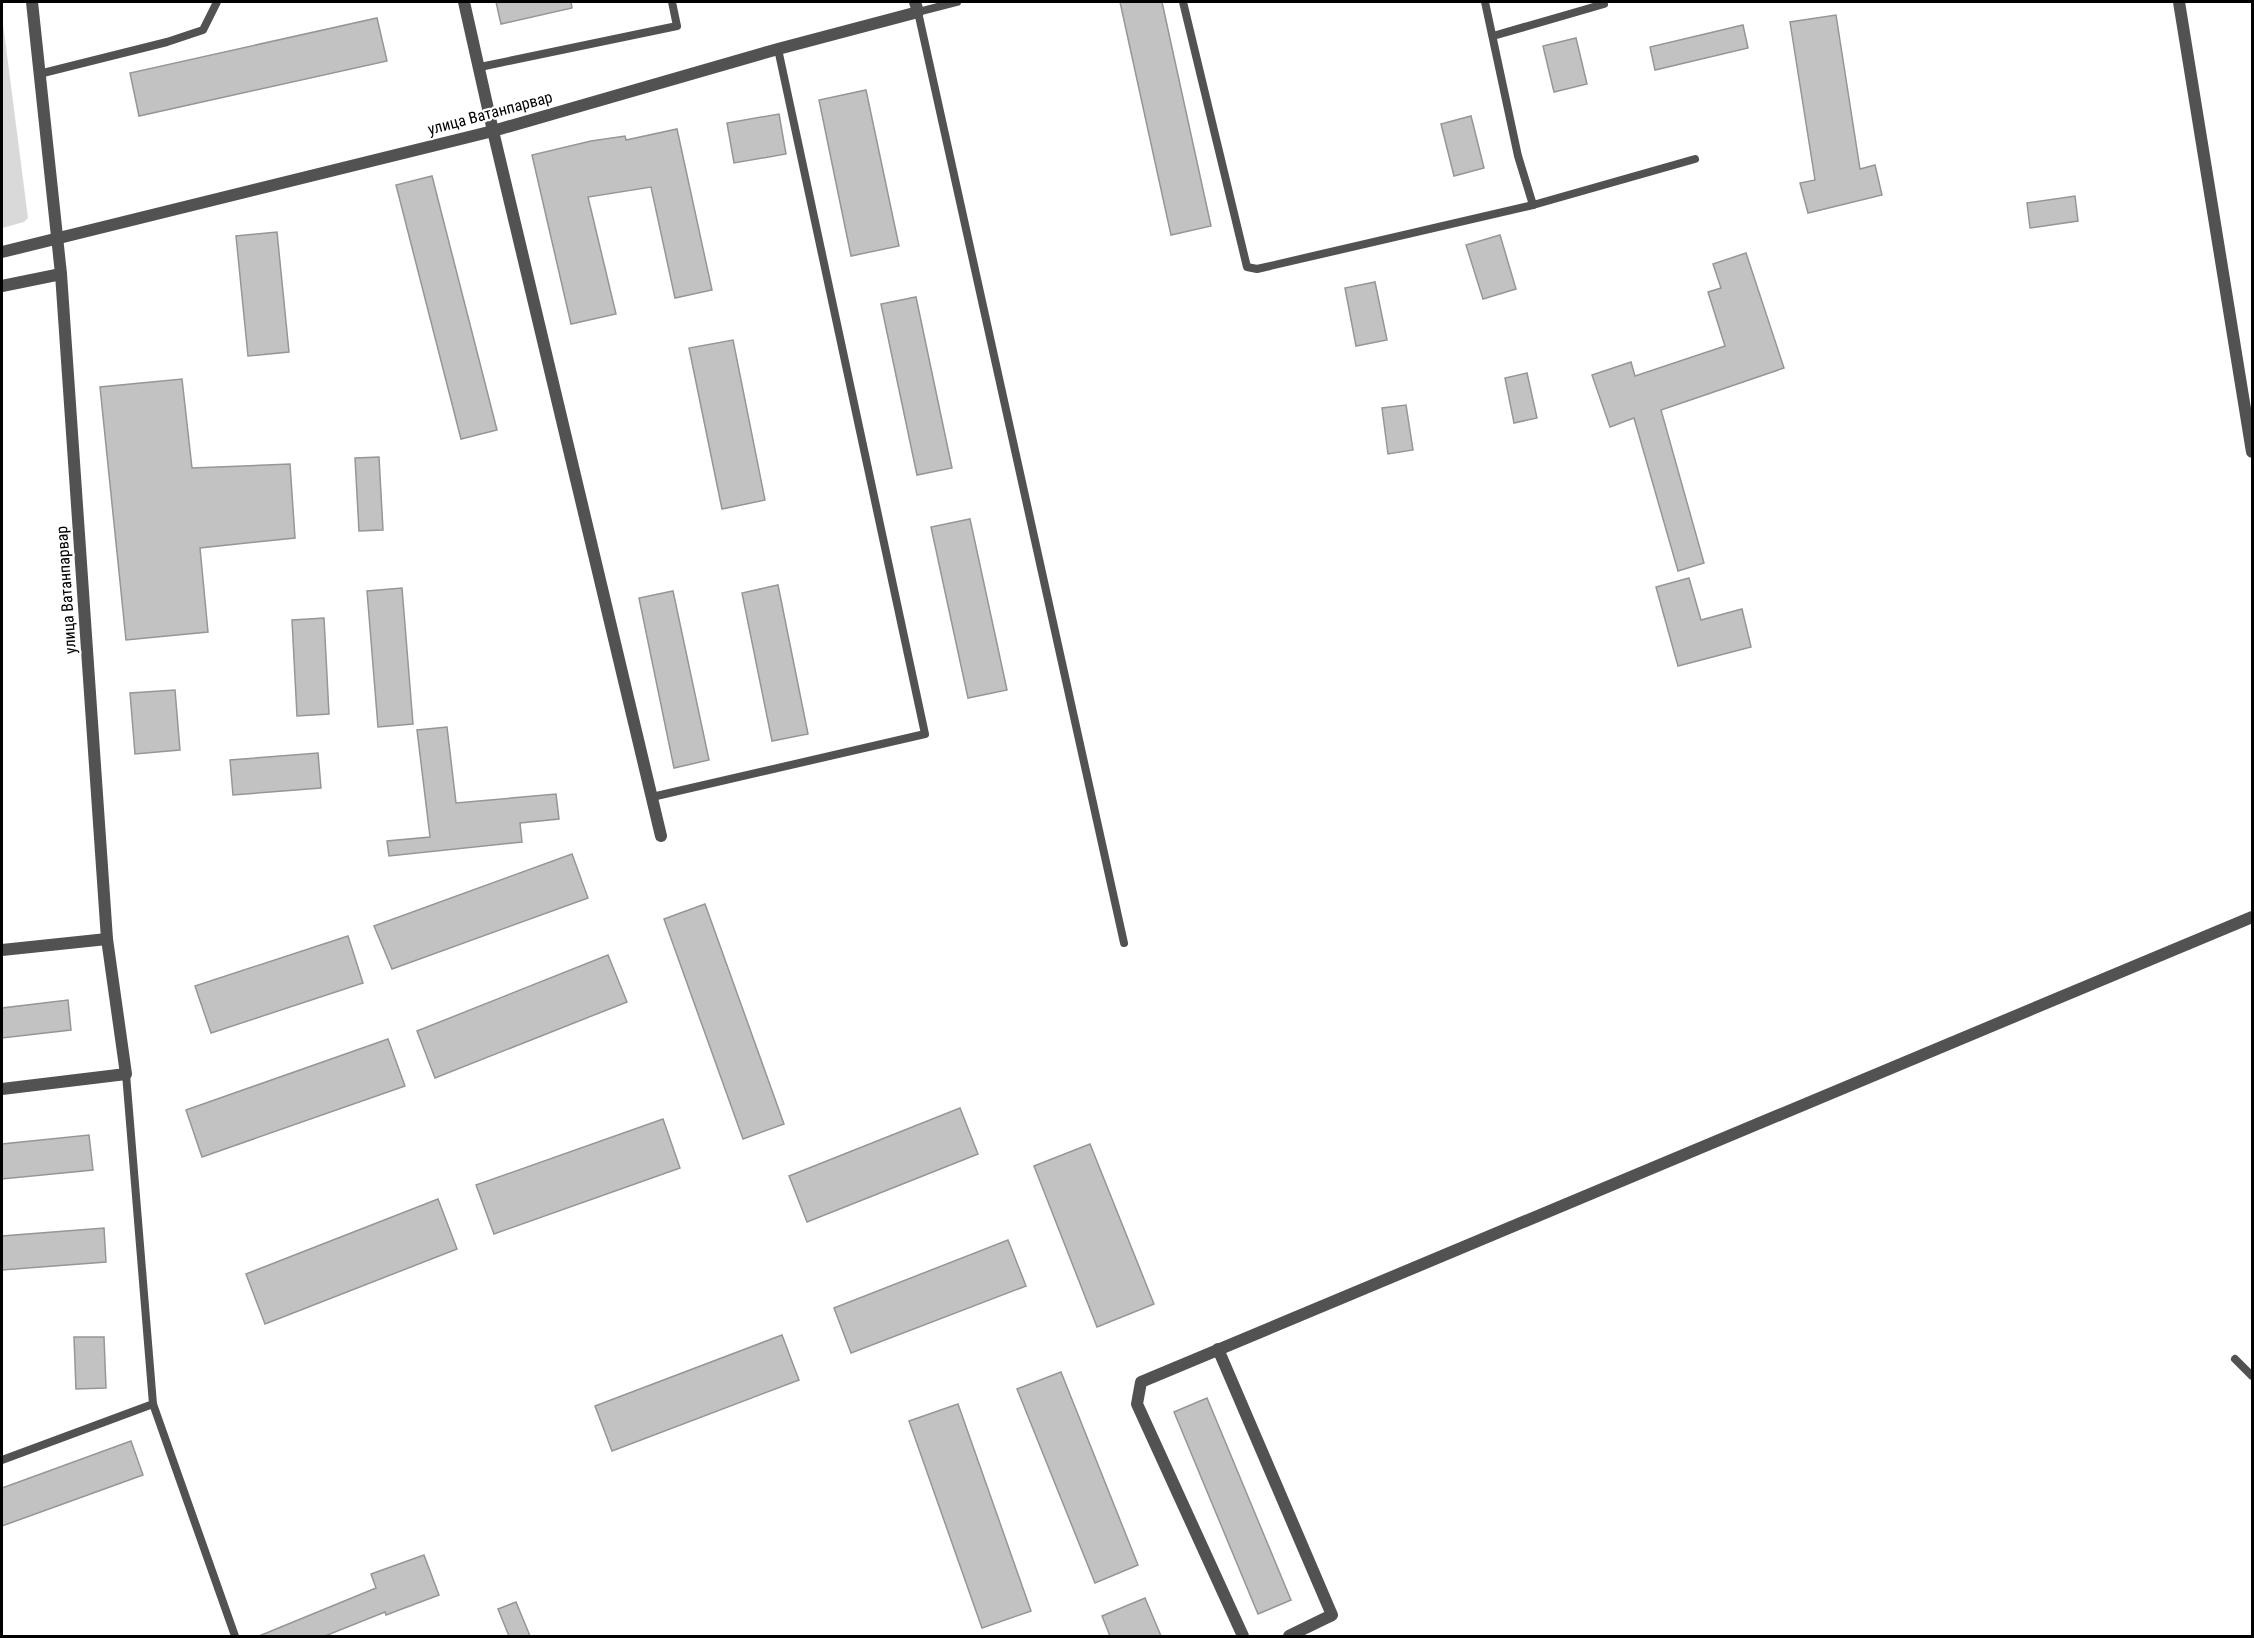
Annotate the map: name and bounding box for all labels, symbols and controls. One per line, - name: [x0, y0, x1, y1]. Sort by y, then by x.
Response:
- street label: улица Ватанпарвар: [426, 87, 555, 139]
- street label: улица Ватанпарвар: [52, 525, 80, 655]

